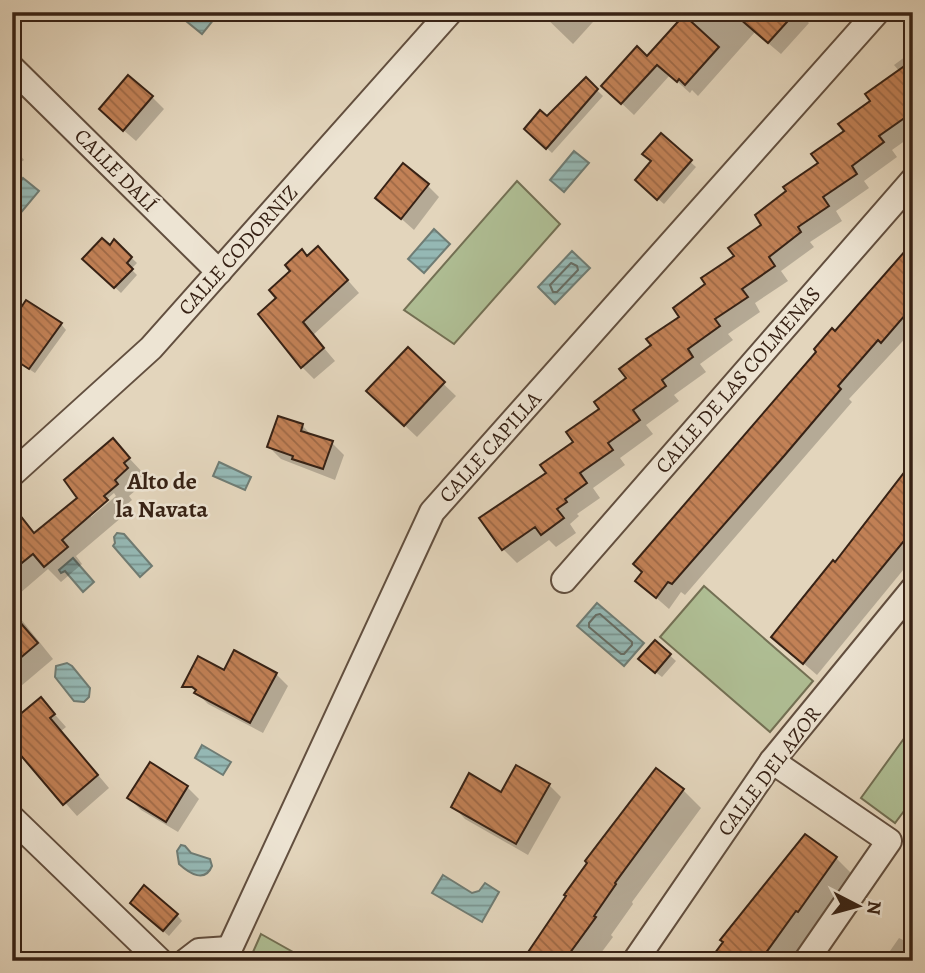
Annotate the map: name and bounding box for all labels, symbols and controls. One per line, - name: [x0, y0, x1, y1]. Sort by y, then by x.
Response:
- street label: CALLE DALÍ: [68, 122, 164, 218]
- street label: CALLE CODORNIZ: [172, 179, 304, 321]
- street label: CALLE DE LAS COLMENAS: [649, 281, 827, 479]
- street label: CALLE CAPILLA: [433, 385, 548, 509]
- district label: Alto de la Navata: [116, 465, 209, 525]
- street label: CALLE DEL AZOR: [711, 700, 827, 842]
- north arrow: [824, 872, 894, 942]
- text: N: [860, 899, 888, 916]

